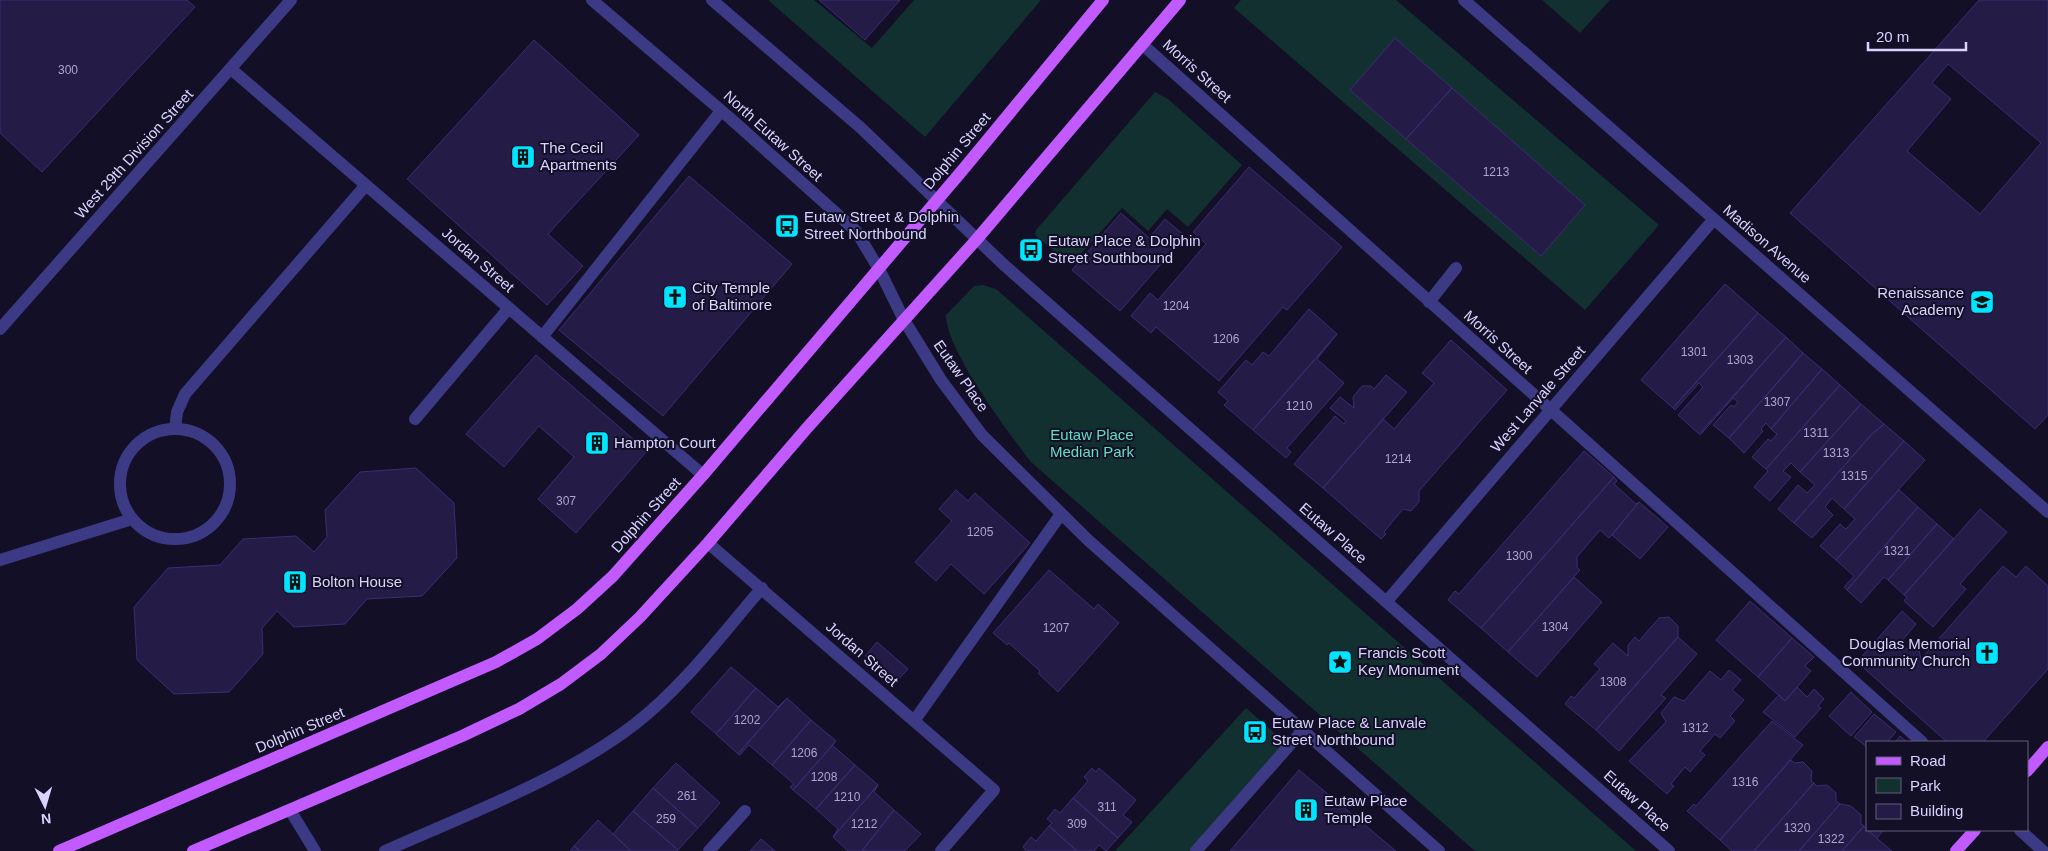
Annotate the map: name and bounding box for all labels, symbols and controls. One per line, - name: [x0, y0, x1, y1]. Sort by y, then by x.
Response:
- scale bar: [1868, 20, 1966, 52]
- text: 20 m: [1876, 28, 1909, 45]
- street label: Morris Street: [1160, 36, 1236, 106]
- house number: 300: [58, 63, 78, 77]
- street label: West 29th Division Street: [71, 85, 197, 222]
- street label: North Eutaw Street: [721, 87, 827, 185]
- street label: Dolphin Street: [920, 108, 994, 193]
- place label: The Cecil Apartments: [540, 139, 617, 173]
- building icon: The Cecil Apartments: [510, 144, 536, 170]
- house number: 1213: [1483, 165, 1510, 179]
- street label: Madison Avenue: [1720, 201, 1815, 286]
- place label: Eutaw Street & Dolphin Street Northbound: [804, 208, 959, 242]
- bus stop icon: Eutaw Street & Dolphin Street Northbound: [774, 213, 800, 239]
- street label: Jordan Street: [439, 224, 519, 296]
- place label: Eutaw Place & Dolphin Street Southbound: [1048, 232, 1201, 266]
- bus stop icon: Eutaw Place & Dolphin Street Southbound: [1018, 237, 1044, 263]
- place label: City Temple of Baltimore: [692, 279, 772, 313]
- church icon: City Temple of Baltimore: [662, 284, 688, 310]
- place label: Renaissance Academy: [1877, 284, 1964, 318]
- school or university icon: Renaissance Academy: [1969, 289, 1995, 315]
- house number: 1204: [1163, 299, 1190, 313]
- street label: Morris Street: [1461, 307, 1537, 377]
- house number: 1206: [1213, 332, 1240, 346]
- street label: Eutaw Place: [931, 337, 992, 415]
- street label: West Lanvale Street: [1487, 342, 1589, 455]
- house number: 1301: [1681, 345, 1708, 359]
- house number: 1303: [1727, 353, 1754, 367]
- house number: 1307: [1764, 395, 1791, 409]
- house number: 1210: [1286, 399, 1313, 413]
- park label: Eutaw Place Median Park: [1050, 426, 1135, 460]
- house number: 1311: [1803, 426, 1829, 440]
- building icon: Hampton Court: [584, 430, 610, 456]
- place label: Hampton Court: [614, 434, 717, 451]
- house number: 1313: [1823, 446, 1850, 460]
- house number: 1214: [1385, 452, 1412, 466]
- house number: 1315: [1841, 469, 1868, 483]
- street label: Dolphin Street: [608, 473, 684, 556]
- house number: 307: [556, 494, 576, 508]
- street label: Eutaw Place: [1296, 499, 1370, 566]
- house number: 1205: [967, 525, 994, 539]
- house number: 1321: [1884, 544, 1911, 558]
- house number: 1300: [1506, 549, 1533, 563]
- building icon: Bolton House: [282, 569, 308, 595]
- place label: Bolton House: [312, 573, 402, 590]
- street label: Jordan Street: [823, 618, 903, 690]
- house number: 1304: [1542, 620, 1569, 634]
- house number: 1207: [1043, 621, 1070, 635]
- place label: Douglas Memorial Community Church: [1842, 635, 1970, 669]
- church icon: Douglas Memorial Community Church: [1974, 640, 2000, 666]
- place label: Francis Scott Key Monument: [1358, 644, 1460, 678]
- place icon: Francis Scott Key Monument: [1327, 649, 1353, 675]
- house number: 1308: [1600, 675, 1627, 689]
- street label: Dolphin Street: [253, 703, 348, 756]
- house number: 1202: [734, 713, 761, 727]
- place label: Eutaw Place & Lanvale Street Northbound: [1272, 714, 1426, 748]
- bus stop icon: Eutaw Place & Lanvale Street Northbound: [1242, 719, 1268, 745]
- house number: 1312: [1682, 721, 1709, 735]
- legend: [1866, 741, 2028, 831]
- house number: 1206: [791, 746, 818, 760]
- text: Road: [1910, 752, 1946, 769]
- street label: Eutaw Place: [1601, 766, 1674, 835]
- house number: 1208: [811, 770, 838, 784]
- house number: 1316: [1732, 775, 1759, 789]
- text: Park: [1910, 777, 1941, 794]
- north arrow: [20, 781, 70, 831]
- house number: 261: [677, 789, 697, 803]
- house number: 1210: [834, 790, 861, 804]
- place label: Eutaw Place Temple: [1324, 792, 1407, 826]
- building icon: Eutaw Place Temple: [1293, 797, 1319, 823]
- house number: 311: [1097, 800, 1117, 814]
- text: Building: [1910, 802, 1963, 819]
- text: N: [40, 811, 52, 827]
- house number: 259: [656, 812, 676, 826]
- house number: 1212: [851, 817, 878, 831]
- house number: 309: [1067, 817, 1087, 831]
- house number: 1320: [1784, 821, 1811, 835]
- house number: 1322: [1818, 832, 1845, 846]

